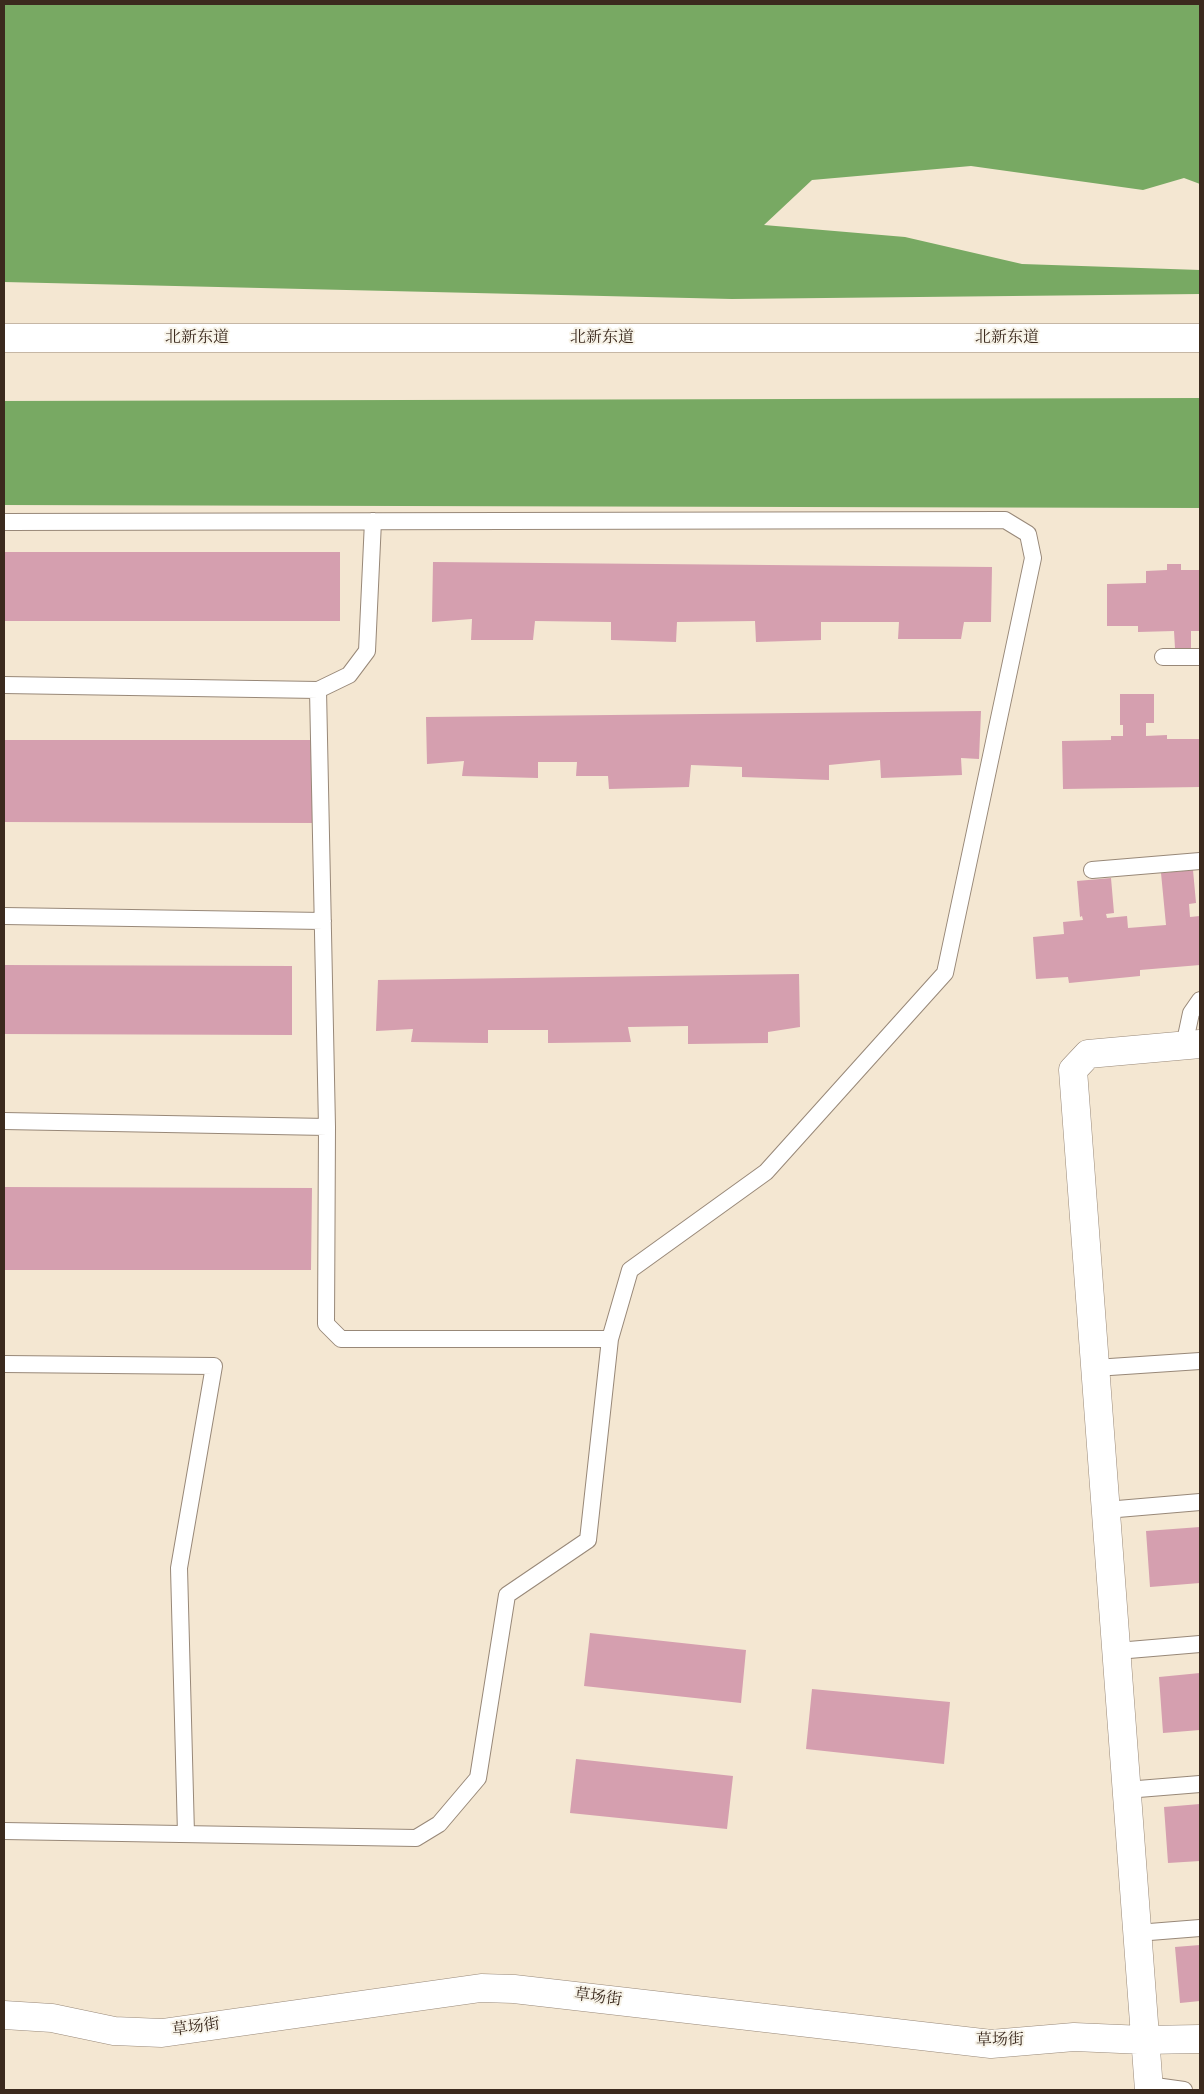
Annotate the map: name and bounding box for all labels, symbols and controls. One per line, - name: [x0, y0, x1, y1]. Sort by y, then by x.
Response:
- street label: 北新东道: [165, 328, 229, 348]
- street label: 北新东道: [570, 328, 634, 348]
- street label: 北新东道: [975, 328, 1039, 348]
- street label: 草场街: [573, 1986, 623, 2010]
- street label: 草场街: [171, 2015, 221, 2041]
- street label: 草场街: [976, 2031, 1024, 2051]

